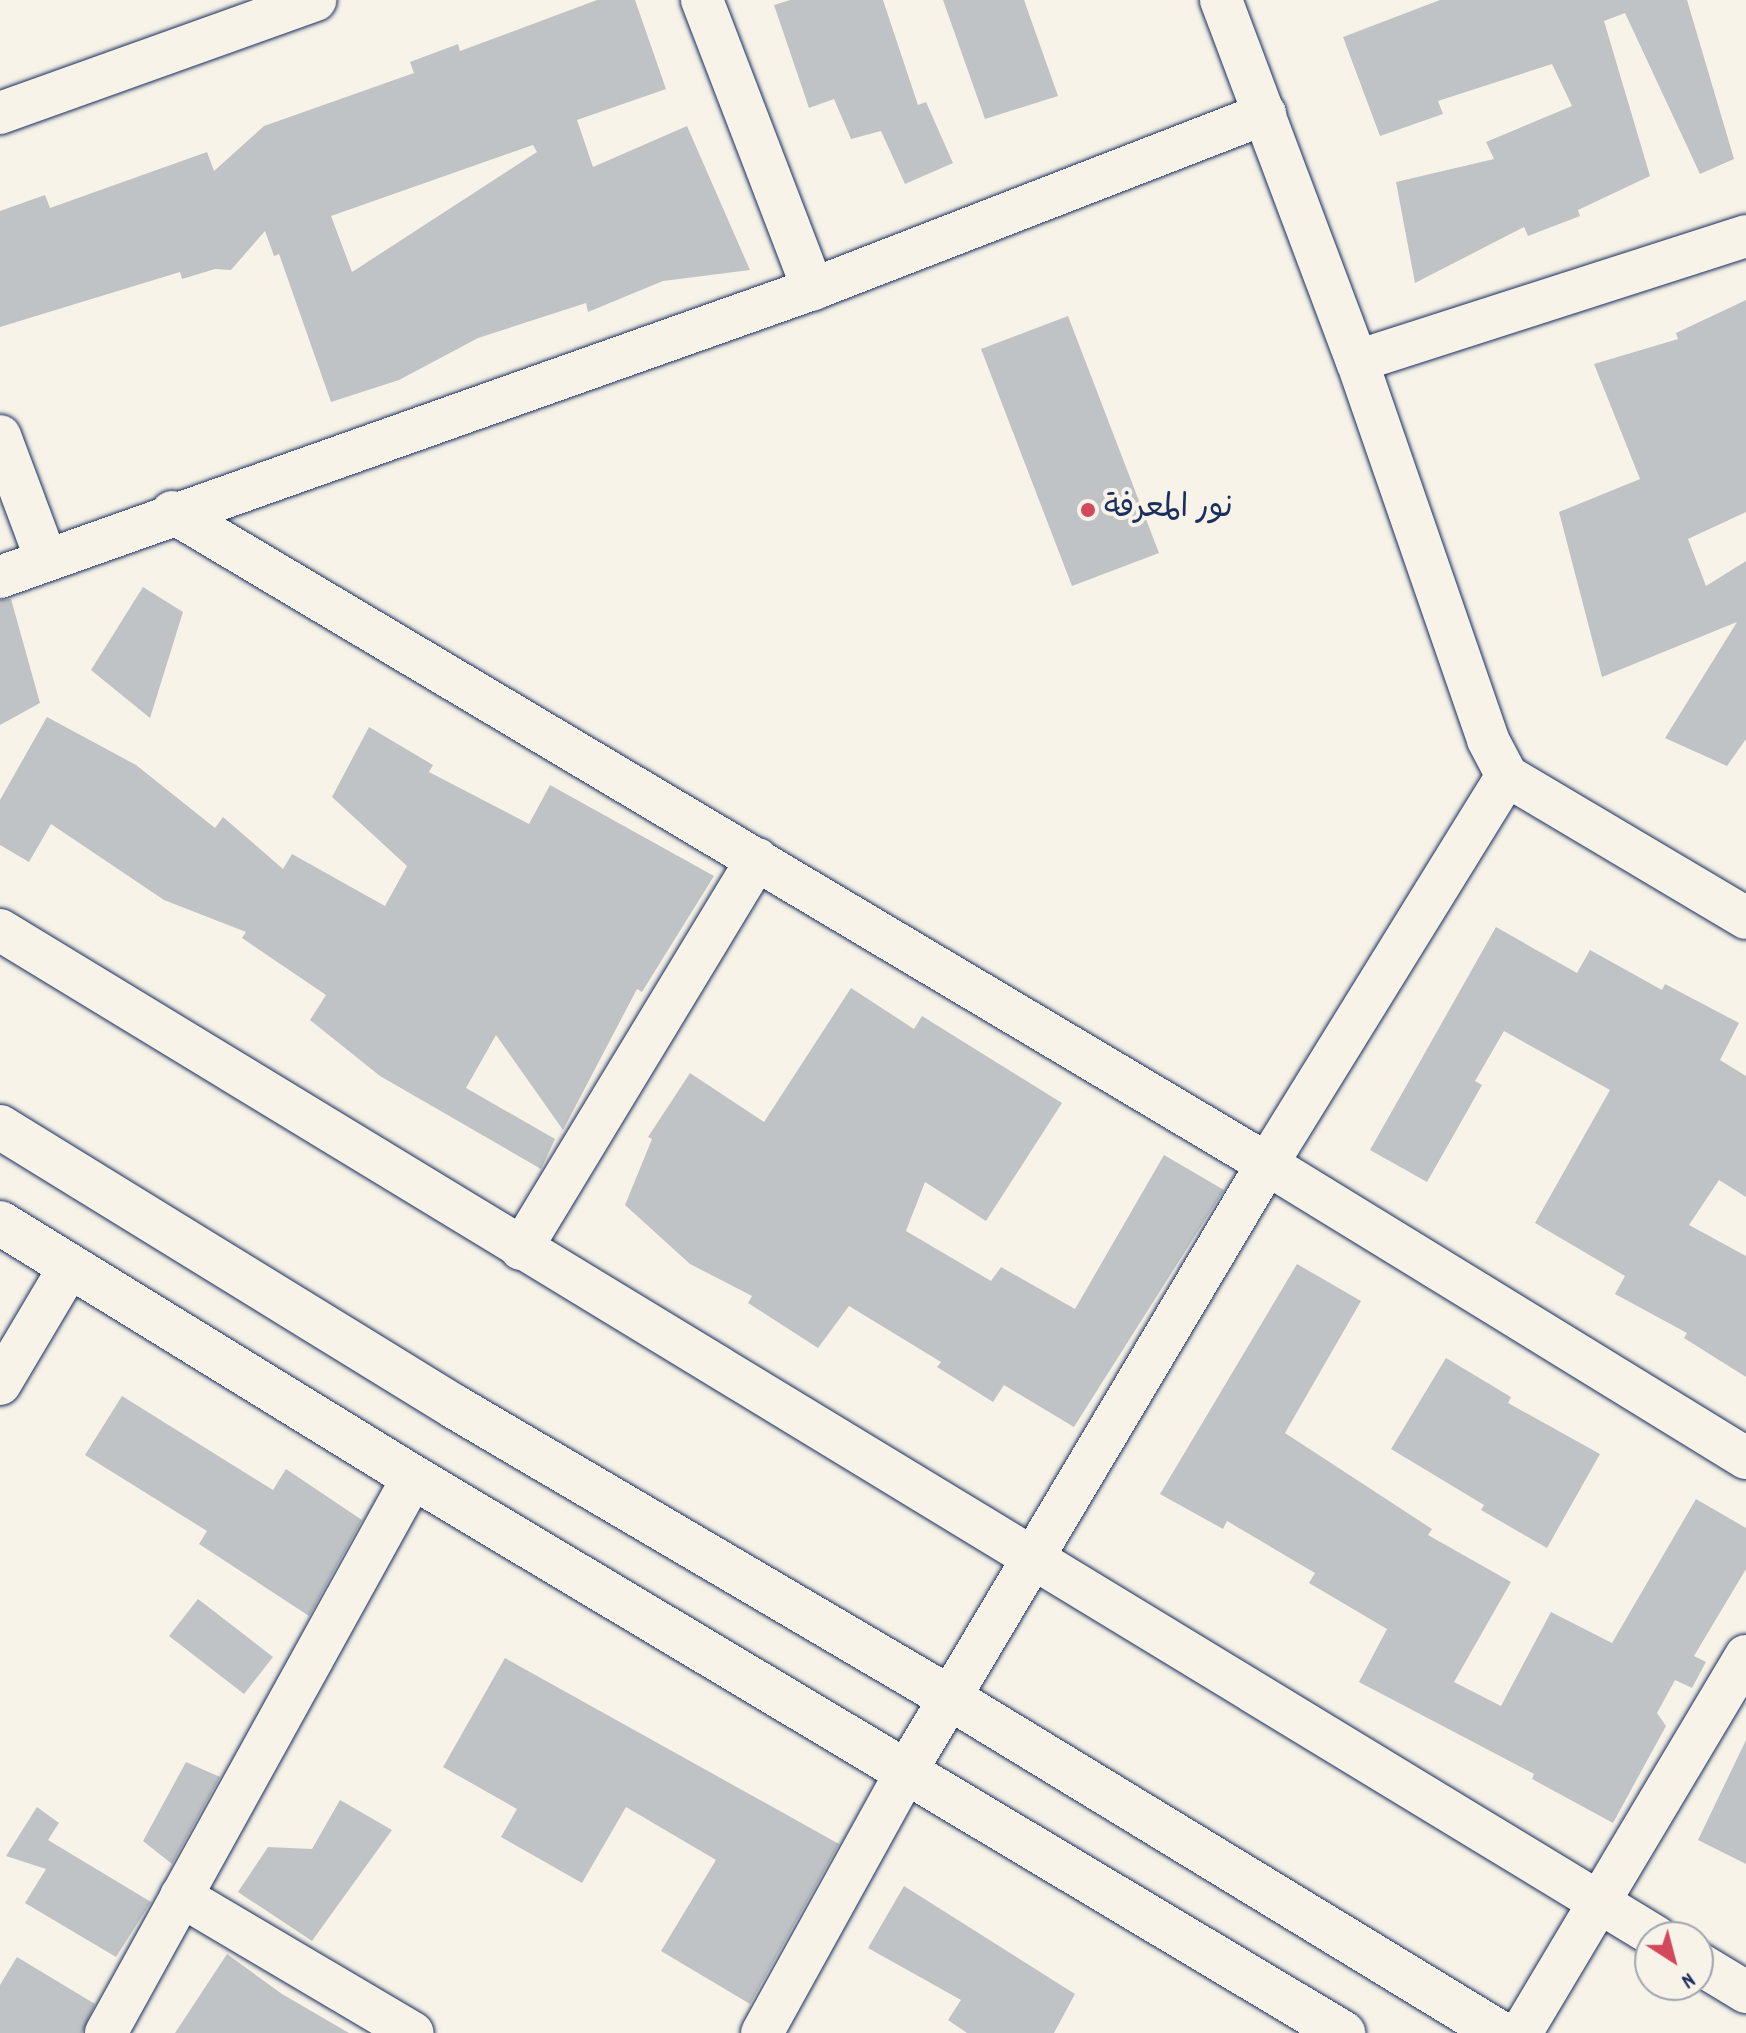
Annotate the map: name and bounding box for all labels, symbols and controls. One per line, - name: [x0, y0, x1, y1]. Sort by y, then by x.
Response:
- place label: نور المعرفة: [1104, 491, 1233, 529]
- marker: نور المعرفة: [1079, 501, 1097, 519]
- north arrow: [1634, 1921, 1714, 2001]
- text: N: [1674, 1963, 1701, 1995]

